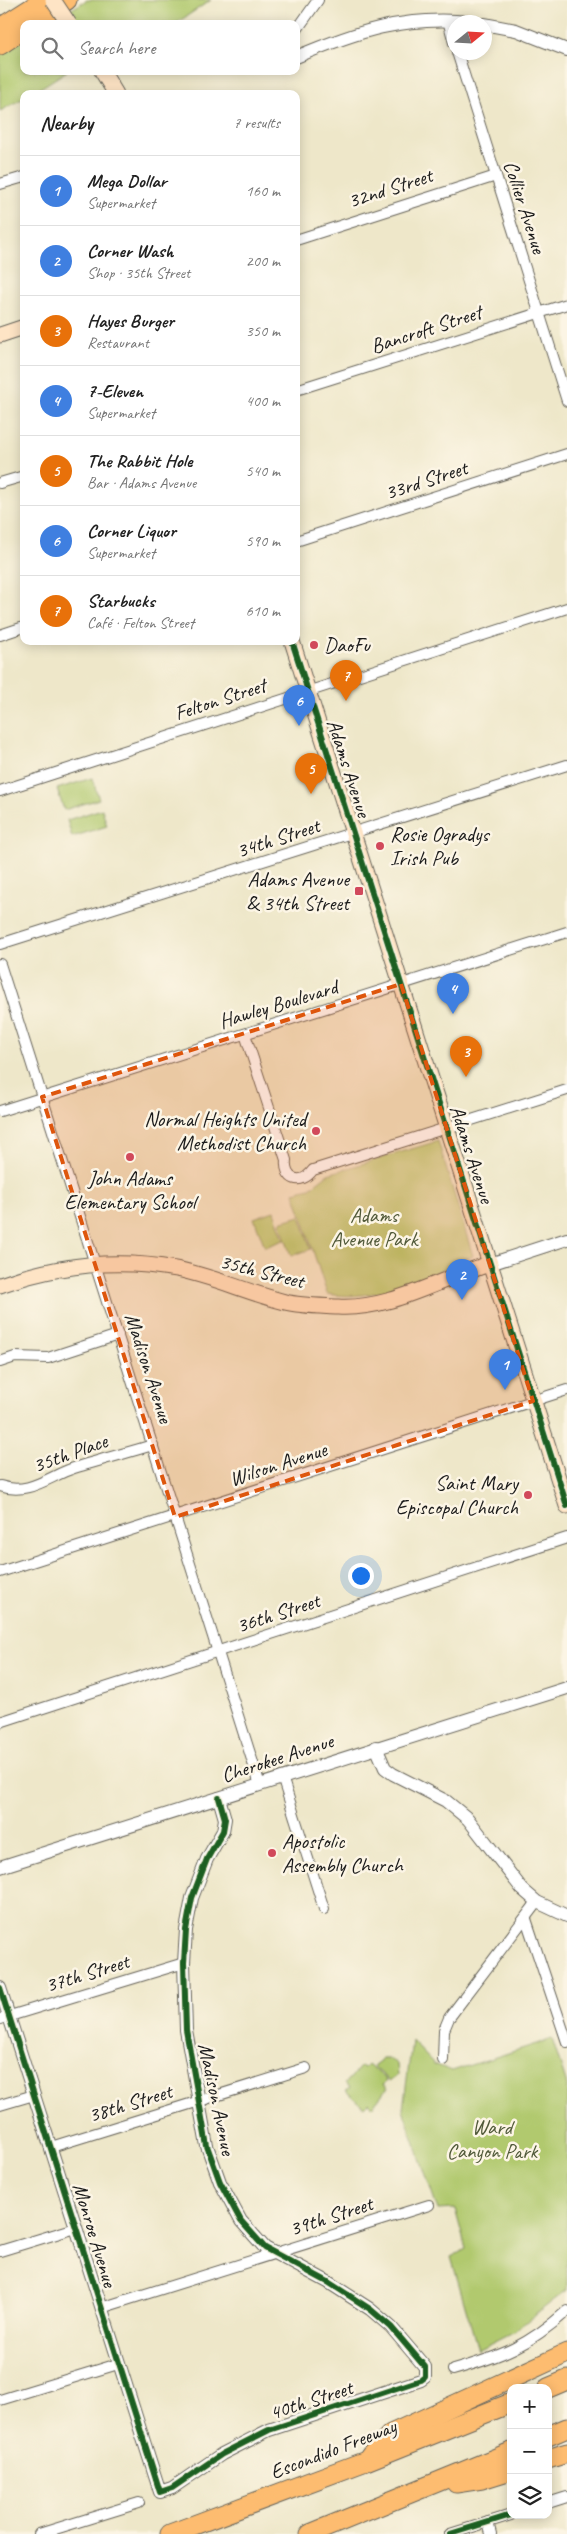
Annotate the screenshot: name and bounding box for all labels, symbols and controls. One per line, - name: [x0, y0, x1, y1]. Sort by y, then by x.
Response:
- north arrow: [447, 15, 492, 60]
- search box: [20, 20, 300, 75]
- icon: search: [38, 34, 66, 62]
- text: Search here: [78, 36, 155, 60]
- text: Nearby: [40, 110, 93, 136]
- text: 7 results: [233, 113, 280, 133]
- street label: Collier Avenue: [498, 157, 553, 258]
- street label: 32nd Street: [345, 162, 437, 214]
- text: Mega Dollar: [87, 169, 167, 193]
- text: 1: [52, 181, 60, 201]
- text: 160 m: [246, 181, 280, 201]
- text: Supermarket: [87, 193, 155, 213]
- text: Corner Wash: [87, 239, 173, 263]
- text: 2: [52, 251, 60, 271]
- text: 200 m: [246, 251, 280, 271]
- text: Shop · 35th Street: [87, 263, 190, 283]
- street label: Bancroft Street: [367, 298, 488, 359]
- text: Hayes Burger: [87, 309, 174, 333]
- text: 3: [52, 321, 60, 341]
- text: 350 m: [246, 321, 280, 341]
- text: Restaurant: [87, 333, 149, 353]
- text: 7-Eleven: [87, 379, 143, 403]
- text: 4: [52, 391, 60, 411]
- text: 400 m: [246, 391, 280, 411]
- text: Supermarket: [87, 403, 155, 423]
- text: The Rabbit Hole: [87, 449, 192, 473]
- street label: 33rd Street: [382, 454, 472, 506]
- text: 5: [53, 461, 59, 481]
- text: 540 m: [246, 461, 280, 481]
- text: Bar · Adams Avenue: [87, 473, 196, 493]
- text: Corner Liquor: [87, 519, 176, 543]
- text: 6: [52, 531, 60, 551]
- text: 590 m: [246, 531, 280, 551]
- text: Supermarket: [87, 543, 155, 563]
- text: Starbucks: [87, 589, 155, 613]
- text: 7: [52, 601, 60, 621]
- text: 610 m: [246, 601, 280, 621]
- text: Café · Felton Street: [87, 613, 194, 633]
- place label: DaoFu: [324, 632, 371, 658]
- marker: DaoFu: [308, 639, 320, 651]
- pin: 7: [330, 660, 362, 701]
- street label: Felton Street: [171, 671, 272, 726]
- pin: 6: [283, 685, 315, 726]
- street label: Adams Avenue: [321, 716, 378, 822]
- pin: 5: [295, 753, 327, 794]
- street label: 34th Street: [233, 812, 325, 864]
- place label: Rosie Ogradys Irish Pub: [390, 821, 490, 871]
- marker: Rosie Ogradys Irish Pub: [374, 840, 386, 852]
- place label: Adams Avenue & 34th Street: [246, 866, 351, 916]
- marker: Adams Avenue & 34th Street: [353, 885, 365, 897]
- street label: Hawley Boulevard: [216, 973, 344, 1034]
- pin: 4: [437, 973, 469, 1014]
- pin: 3: [450, 1036, 482, 1077]
- street label: Adams Avenue: [444, 1102, 501, 1208]
- place label: Normal Heights United Methodist Church: [144, 1106, 310, 1156]
- marker: Normal Heights United Methodist Church: [310, 1125, 322, 1137]
- marker: John Adams Elementary School: [124, 1151, 136, 1163]
- place label: John Adams Elementary School: [64, 1165, 199, 1215]
- park label: Adams Avenue Park: [331, 1202, 420, 1252]
- street label: 35th Street: [217, 1248, 309, 1294]
- pin: 2: [446, 1259, 478, 1300]
- street label: Madison Avenue: [119, 1310, 179, 1427]
- pin: 1: [489, 1349, 521, 1390]
- street label: 35th Place: [29, 1427, 112, 1478]
- street label: Wilson Avenue: [226, 1436, 331, 1492]
- place label: Saint Mary Episcopal Church: [396, 1470, 520, 1520]
- marker: Saint Mary Episcopal Church: [522, 1489, 534, 1501]
- your location: [348, 1563, 374, 1589]
- street label: 36th Street: [233, 1587, 325, 1639]
- street label: Cherokee Avenue: [218, 1727, 338, 1788]
- place label: Apostolic Assembly Church: [282, 1828, 404, 1878]
- marker: Apostolic Assembly Church: [266, 1847, 278, 1859]
- street label: 37th Street: [42, 1947, 134, 1998]
- street label: Madison Avenue: [192, 2041, 242, 2159]
- street label: 38th Street: [85, 2077, 177, 2128]
- park label: Ward Canyon Park: [447, 2114, 539, 2164]
- street label: Monroe Avenue: [67, 2180, 123, 2291]
- street label: 39th Street: [286, 2190, 378, 2242]
- street label: 40th Street: [266, 2374, 358, 2426]
- map controls: [507, 2384, 552, 2519]
- button: +: [507, 2384, 552, 2429]
- street label: Escondido Freeway: [266, 2412, 401, 2485]
- button: −: [507, 2429, 552, 2474]
- button: layers: [507, 2474, 552, 2519]

